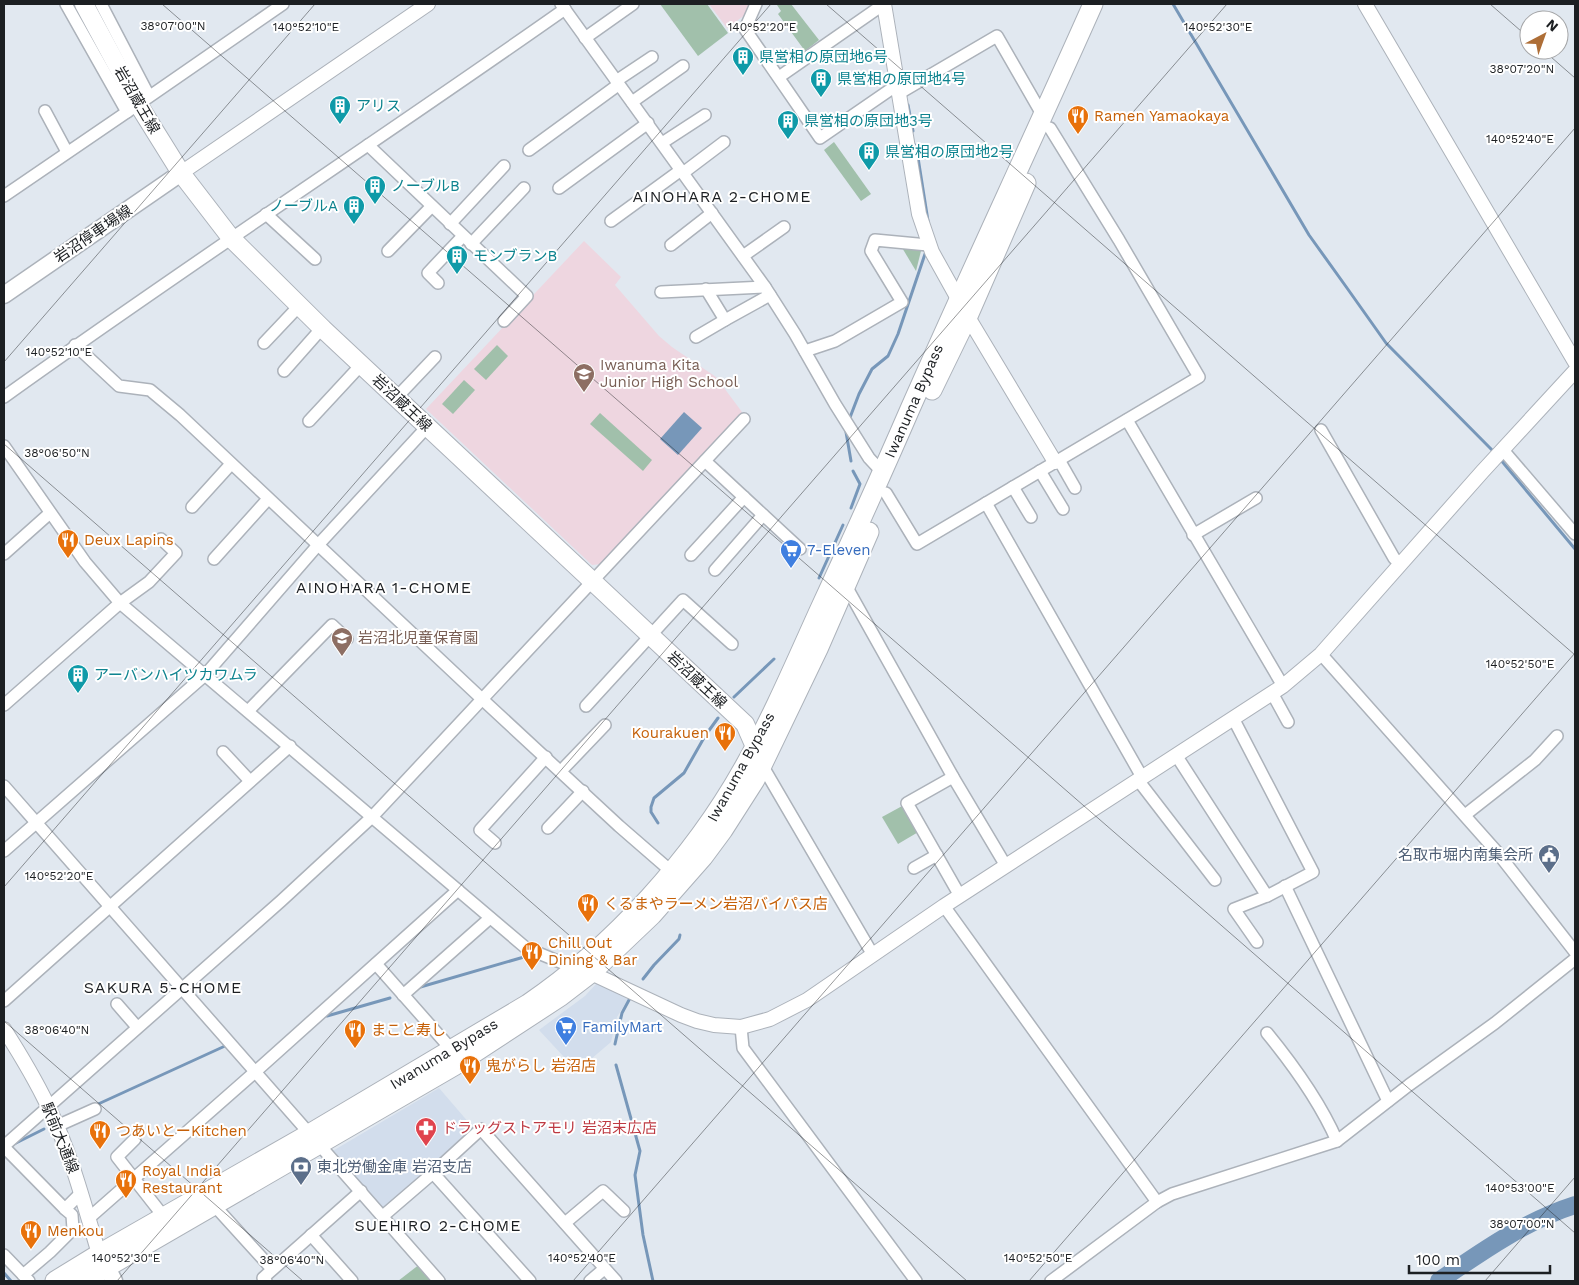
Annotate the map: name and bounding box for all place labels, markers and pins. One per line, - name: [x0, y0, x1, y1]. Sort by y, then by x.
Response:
- building icon: 県営相の原団地6号: [731, 45, 755, 76]
- place label: 県営相の原団地6号: [759, 48, 888, 66]
- building icon: 県営相の原団地4号: [809, 67, 833, 98]
- place label: 県営相の原団地4号: [837, 70, 966, 88]
- building icon: アリス: [328, 94, 352, 125]
- place label: アリス: [356, 97, 401, 115]
- restaurant icon: Ramen Yamaokaya: [1066, 104, 1090, 135]
- place label: Ramen Yamaokaya: [1094, 107, 1230, 125]
- building icon: 県営相の原団地3号: [776, 109, 800, 140]
- place label: 県営相の原団地3号: [804, 112, 933, 130]
- building icon: 県営相の原団地2号: [857, 140, 881, 171]
- place label: 県営相の原団地2号: [885, 143, 1014, 161]
- building icon: ノーブルB: [363, 174, 387, 205]
- place label: ノーブルB: [391, 177, 460, 195]
- building icon: ノーブルA: [342, 194, 366, 225]
- place label: ノーブルA: [269, 197, 338, 215]
- building icon: モンブランB: [445, 244, 469, 275]
- place label: モンブランB: [473, 247, 557, 265]
- place label: Iwanuma Kita Junior High School: [600, 356, 738, 391]
- school or university icon: Iwanuma Kita Junior High School: [572, 362, 596, 393]
- restaurant icon: Deux Lapins: [56, 528, 80, 559]
- place label: Deux Lapins: [84, 531, 174, 549]
- supermarket icon: 7-Eleven: [779, 538, 803, 569]
- place label: 7-Eleven: [807, 541, 871, 559]
- school or university icon: 岩沼北児童保育園: [330, 626, 354, 657]
- place label: 岩沼北児童保育園: [358, 629, 478, 647]
- building icon: アーバンハイツカワムラ: [66, 663, 90, 694]
- place label: アーバンハイツカワムラ: [94, 666, 258, 684]
- restaurant icon: Kourakuen: [713, 721, 737, 752]
- place label: Kourakuen: [631, 724, 709, 742]
- public building icon: 名取市堀内南集会所: [1537, 843, 1561, 874]
- place label: 名取市堀内南集会所: [1398, 846, 1533, 864]
- restaurant icon: くるまやラーメン岩沼バイパス店: [576, 892, 600, 923]
- place label: くるまやラーメン岩沼バイパス店: [604, 895, 828, 913]
- place label: Chill Out Dining & Bar: [548, 934, 637, 969]
- restaurant icon: Chill Out Dining & Bar: [520, 940, 544, 971]
- supermarket icon: FamilyMart: [554, 1015, 578, 1046]
- restaurant icon: まこと寿し: [343, 1018, 367, 1049]
- place label: FamilyMart: [582, 1018, 663, 1036]
- place label: まこと寿し: [371, 1021, 446, 1039]
- restaurant icon: 鬼がらし 岩沼店: [458, 1054, 482, 1085]
- place label: 鬼がらし 岩沼店: [486, 1057, 596, 1075]
- pharmacy icon: ドラッグストアモリ 岩沼末広店: [414, 1116, 438, 1147]
- restaurant icon: つあいとーKitchen: [88, 1119, 112, 1150]
- place label: ドラッグストアモリ 岩沼末広店: [442, 1119, 657, 1137]
- place label: つあいとーKitchen: [116, 1122, 247, 1140]
- bank icon: 東北労働金庫 岩沼支店: [289, 1155, 313, 1186]
- place label: 東北労働金庫 岩沼支店: [317, 1158, 472, 1176]
- place label: Royal India Restaurant: [142, 1162, 223, 1197]
- restaurant icon: Royal India Restaurant: [114, 1168, 138, 1199]
- restaurant icon: Menkou: [19, 1219, 43, 1250]
- place label: Menkou: [47, 1222, 104, 1240]

